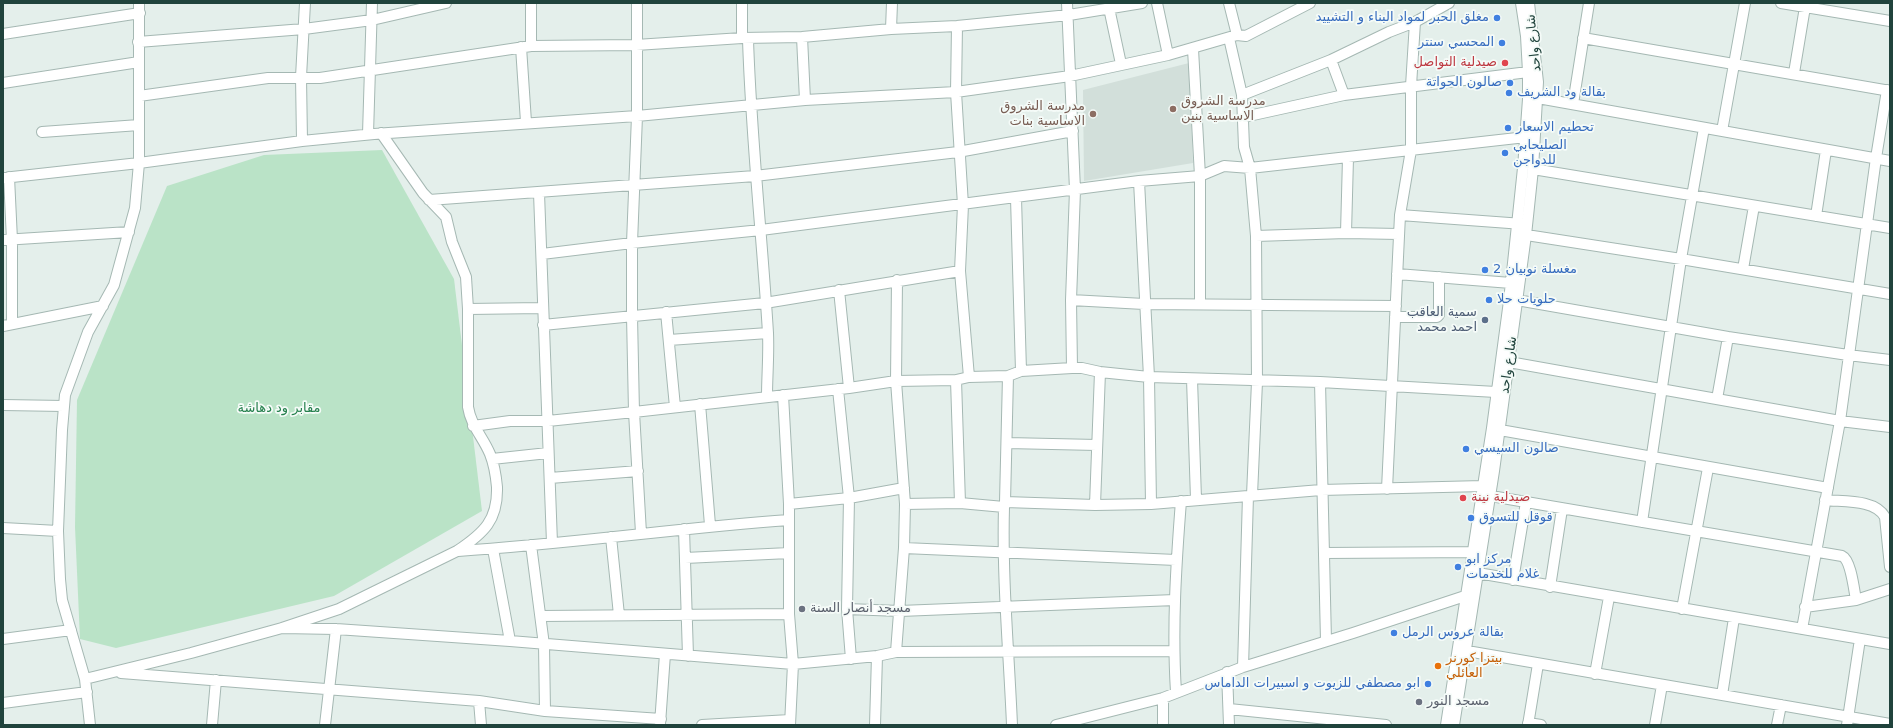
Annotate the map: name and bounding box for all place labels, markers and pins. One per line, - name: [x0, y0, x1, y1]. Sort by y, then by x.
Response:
- place label: مغلق الحبر لمواد البناء و التشييد: [1316, 10, 1489, 26]
- marker: مغلق الحبر لمواد البناء و التشييد: [1492, 13, 1502, 23]
- place label: المحسي سنتر: [1418, 35, 1494, 51]
- marker: المحسي سنتر: [1497, 38, 1507, 48]
- place label: صيدلية التواصل: [1414, 55, 1497, 71]
- marker: صيدلية التواصل: [1500, 58, 1510, 68]
- place label: صالون الحواتة: [1426, 75, 1502, 91]
- marker: صالون الحواتة: [1505, 78, 1515, 88]
- place label: بقالة ود الشريف: [1517, 85, 1606, 101]
- marker: بقالة ود الشريف: [1504, 88, 1514, 98]
- place label: مدرسة الشروق الاساسية بنين: [1181, 94, 1266, 125]
- place label: مدرسة الشروق الاساسية بنات: [1000, 99, 1085, 130]
- marker: مدرسة الشروق الاساسية بنين: [1168, 104, 1178, 114]
- marker: مدرسة الشروق الاساسية بنات: [1088, 109, 1098, 119]
- place label: تحطيم الاسعار: [1516, 120, 1594, 136]
- marker: تحطيم الاسعار: [1503, 123, 1513, 133]
- place label: الصليحابي للدواجن: [1513, 138, 1567, 169]
- marker: الصليحابي للدواجن: [1500, 148, 1510, 158]
- place label: مغسلة نوبيان 2: [1493, 262, 1577, 278]
- marker: مغسلة نوبيان 2: [1480, 265, 1490, 275]
- place label: حلويات حلا: [1497, 292, 1556, 308]
- marker: حلويات حلا: [1484, 295, 1494, 305]
- place label: سمية العاقب احمد محمد: [1407, 305, 1477, 336]
- marker: سمية العاقب احمد محمد: [1480, 315, 1490, 325]
- place label: صالون السيسي: [1474, 441, 1559, 457]
- marker: صالون السيسي: [1461, 444, 1471, 454]
- place label: صيدلية نينة: [1471, 490, 1530, 506]
- marker: صيدلية نينة: [1458, 493, 1468, 503]
- place label: قوقل للتسوق: [1479, 510, 1553, 526]
- marker: قوقل للتسوق: [1466, 513, 1476, 523]
- place label: مركز ابو غلام للخدمات: [1466, 552, 1539, 583]
- marker: مركز ابو غلام للخدمات: [1453, 562, 1463, 572]
- place label: مسجد أنصار السنة: [810, 601, 911, 617]
- marker: مسجد أنصار السنة: [797, 604, 807, 614]
- place label: بقالة عروس الرمل: [1402, 625, 1504, 641]
- marker: بقالة عروس الرمل: [1389, 628, 1399, 638]
- place label: بيتزا كورنر العائلي: [1446, 651, 1502, 682]
- marker: بيتزا كورنر العائلي: [1433, 661, 1443, 671]
- place label: ابو مصطفي للزيوت و اسبيرات الداماس: [1205, 676, 1420, 692]
- marker: ابو مصطفي للزيوت و اسبيرات الداماس: [1423, 679, 1433, 689]
- place label: مسجد النور: [1427, 694, 1489, 710]
- marker: مسجد النور: [1414, 697, 1424, 707]

